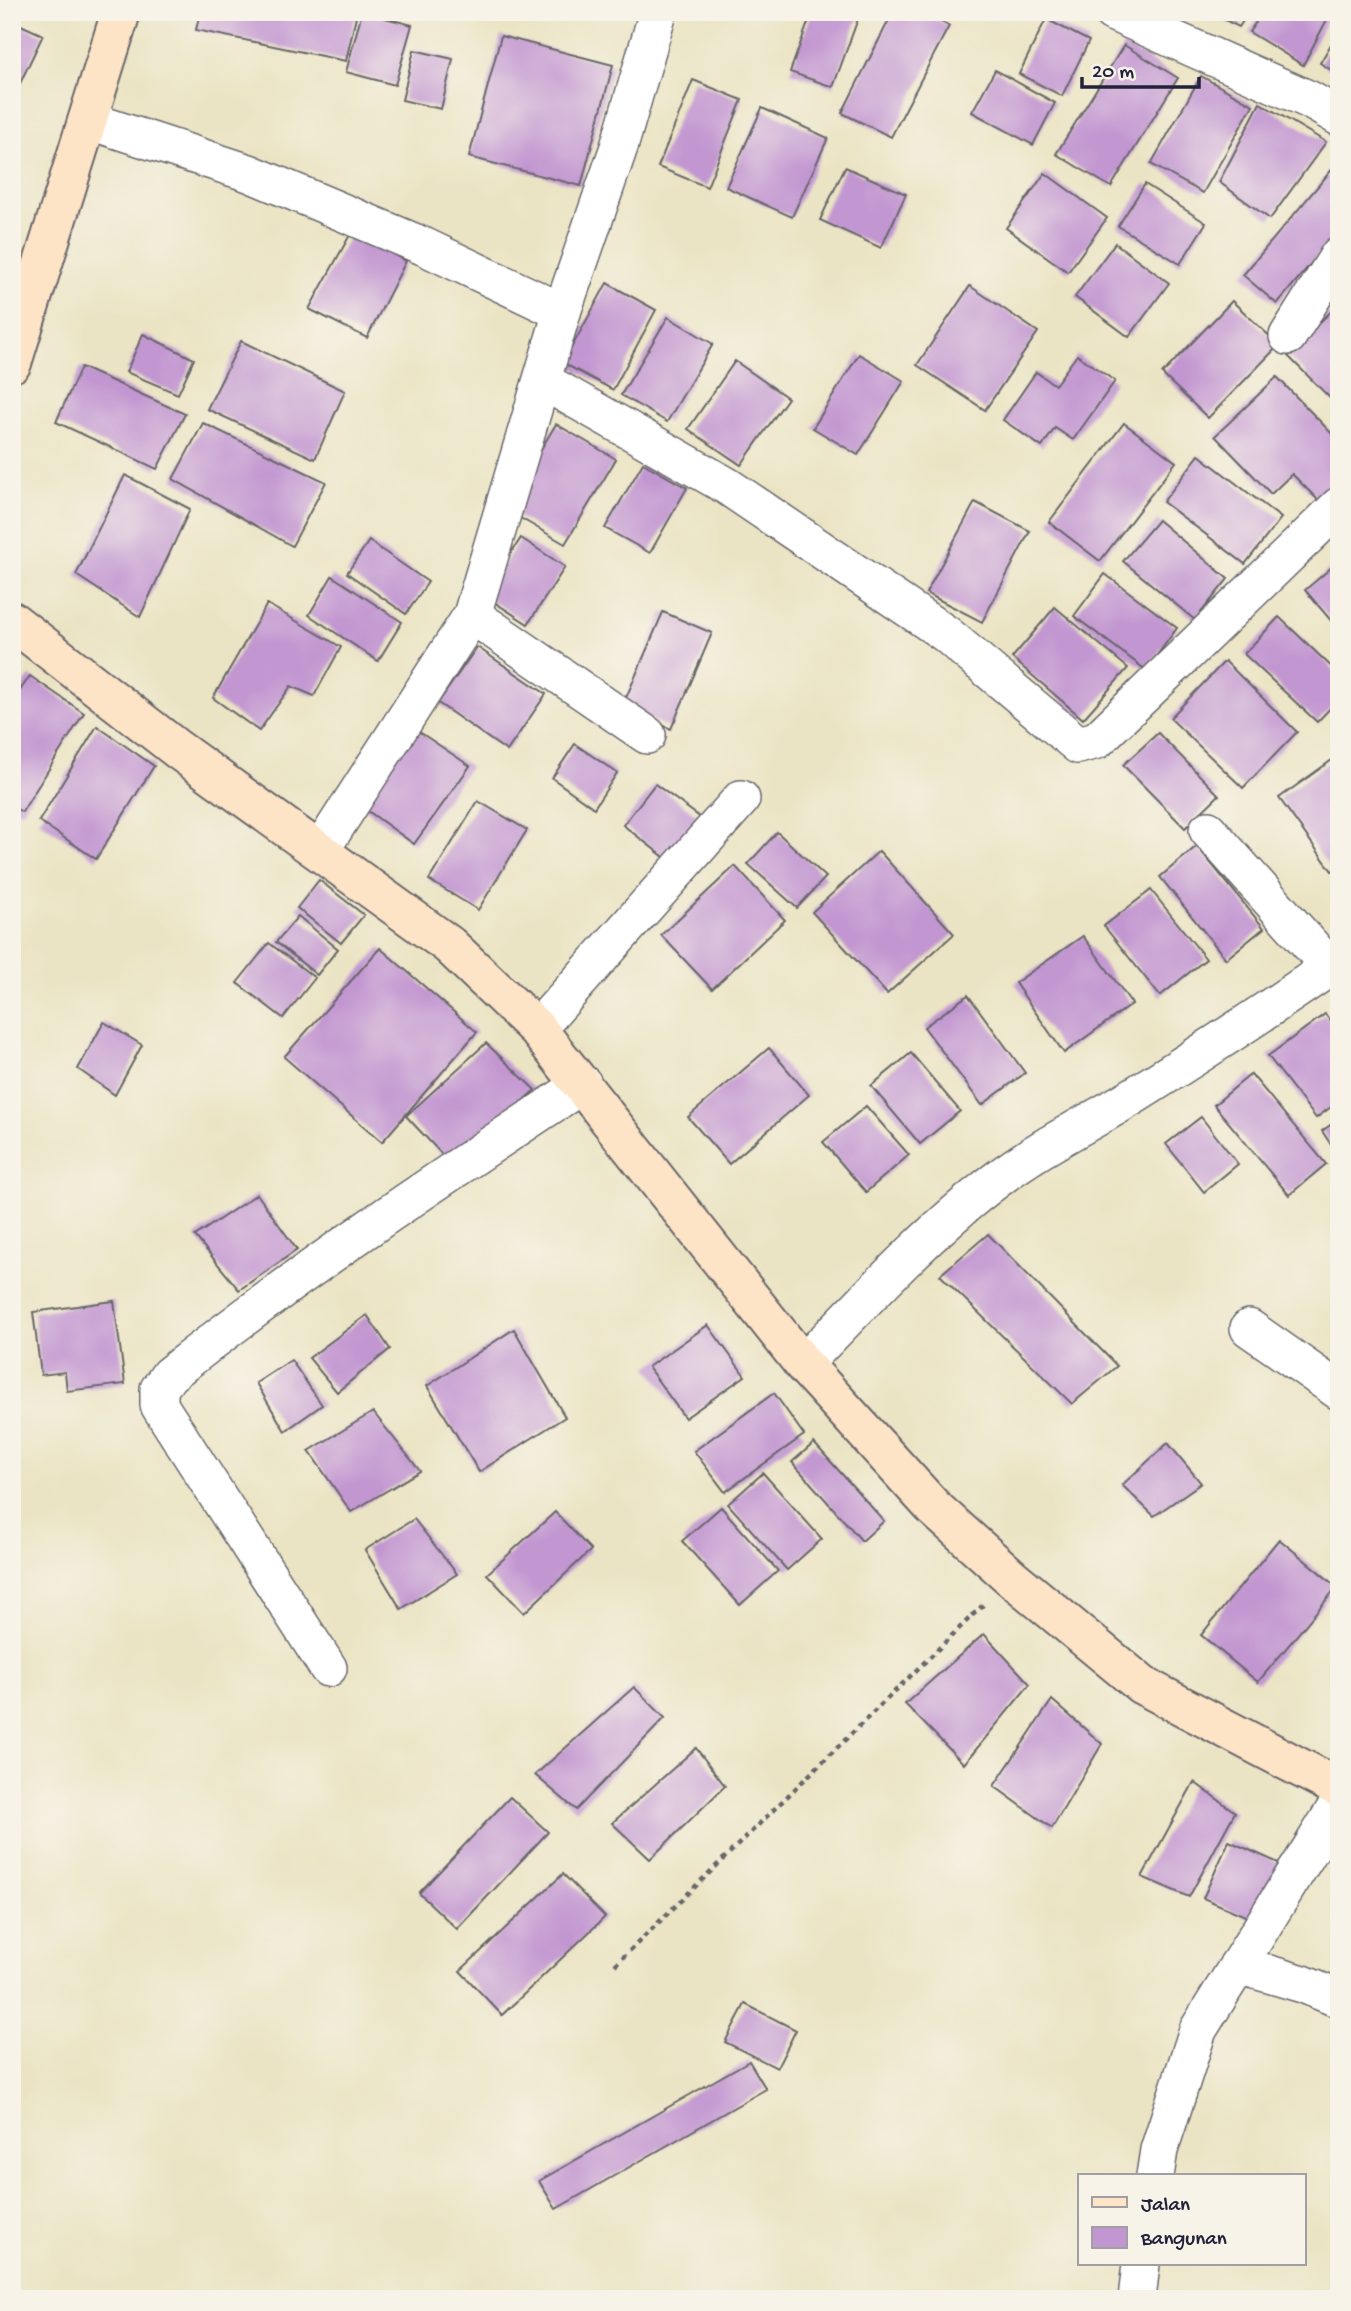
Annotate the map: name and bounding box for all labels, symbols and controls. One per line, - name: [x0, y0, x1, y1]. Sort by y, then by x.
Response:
- scale bar: [1082, 46, 1199, 90]
- text: 20 m: [1092, 61, 1134, 86]
- legend: [1078, 2174, 1306, 2266]
- text: Jalan: [1141, 2194, 1190, 2219]
- text: Bangunan: [1140, 2228, 1227, 2253]

